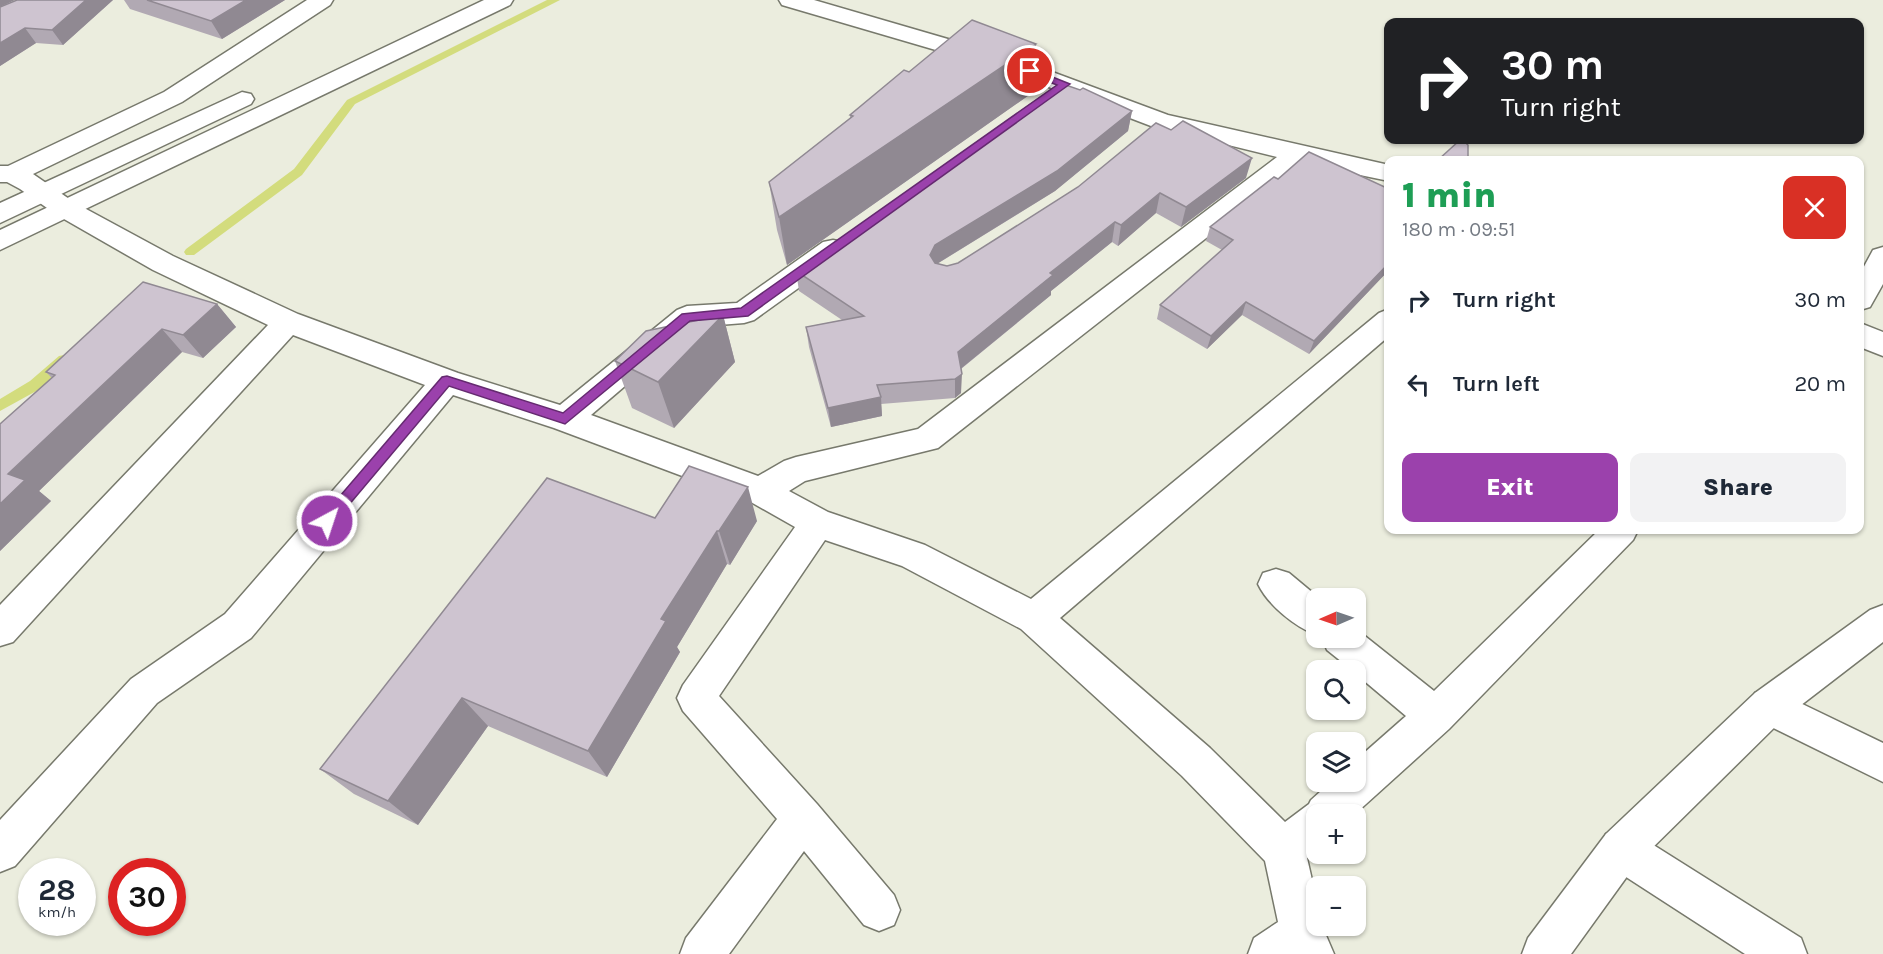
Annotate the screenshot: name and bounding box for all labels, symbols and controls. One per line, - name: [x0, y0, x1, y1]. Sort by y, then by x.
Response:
- text: 30 m: [1501, 40, 1604, 90]
- icon: right: [1402, 42, 1480, 120]
- pin: [1004, 45, 1055, 96]
- icon: arrive: [1013, 54, 1046, 87]
- text: Turn right: [1501, 91, 1621, 123]
- text: 1 min: [1402, 174, 1496, 216]
- button: close: [1783, 176, 1846, 239]
- text: 180 m · 09:51: [1402, 218, 1515, 241]
- icon: right: [1402, 284, 1435, 317]
- text: Turn right: [1453, 287, 1556, 313]
- text: 30 m: [1794, 287, 1846, 313]
- icon: left: [1402, 368, 1435, 401]
- text: Turn left: [1453, 371, 1540, 397]
- text: 20 m: [1794, 371, 1846, 397]
- button: Exit: [1402, 453, 1618, 522]
- button: Share: [1630, 453, 1846, 522]
- position arrow: [295, 489, 359, 553]
- north arrow: [1306, 588, 1366, 648]
- map controls: [1306, 588, 1366, 936]
- button: search: [1306, 660, 1366, 720]
- button: layers: [1306, 732, 1366, 792]
- button: +: [1306, 804, 1366, 864]
- speed limit sign: 30: [108, 858, 186, 936]
- text: 28: [38, 872, 76, 908]
- button: −: [1306, 876, 1366, 936]
- text: km/h: [38, 903, 76, 921]

